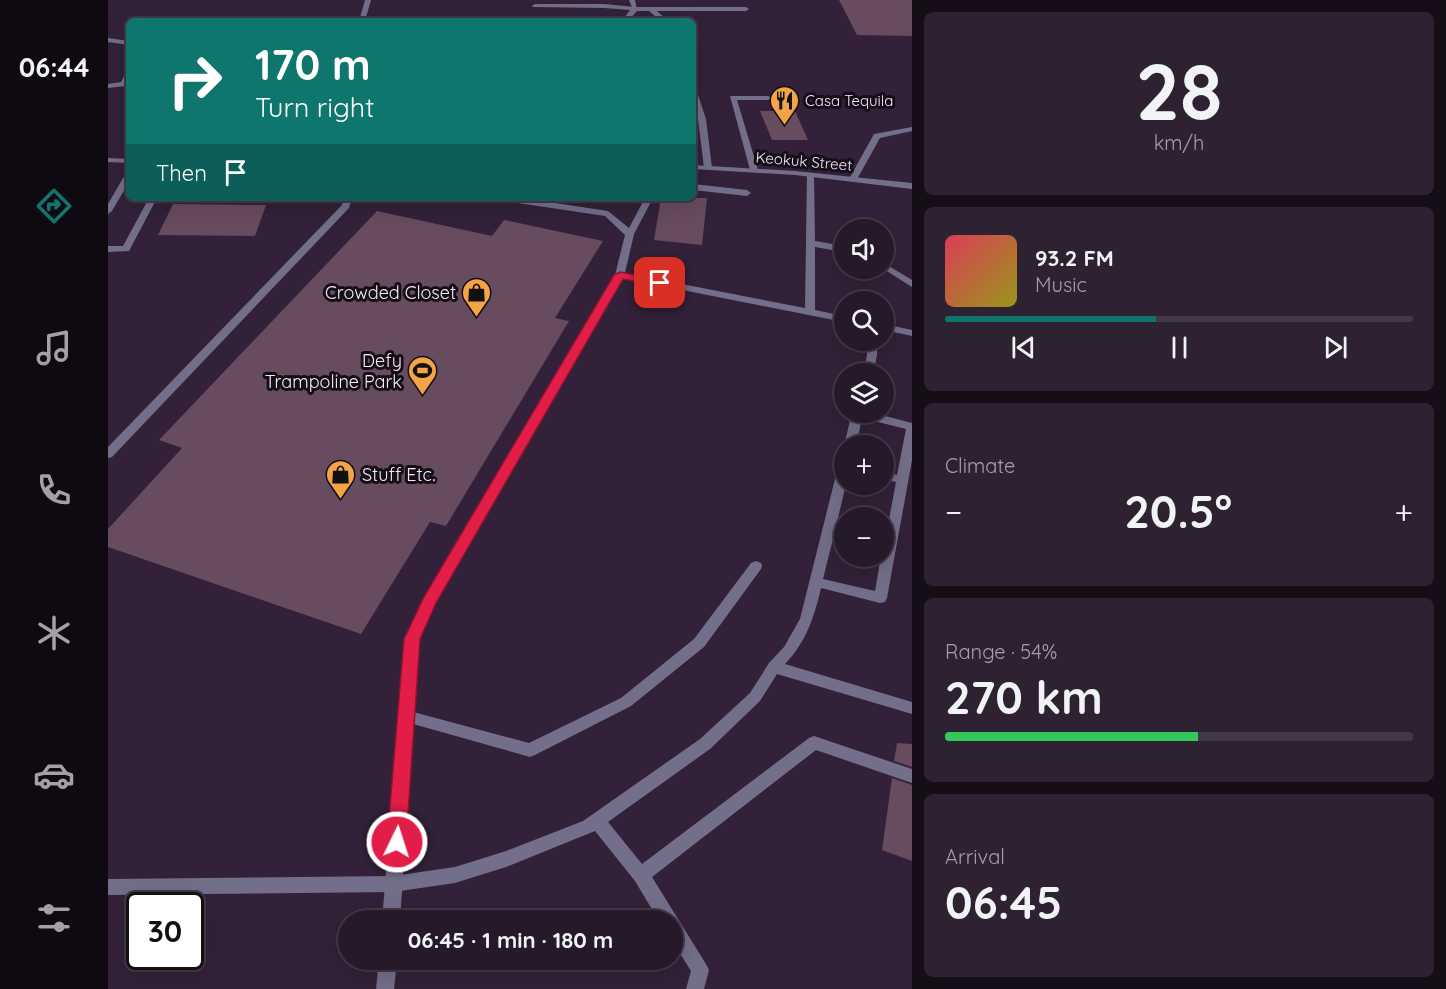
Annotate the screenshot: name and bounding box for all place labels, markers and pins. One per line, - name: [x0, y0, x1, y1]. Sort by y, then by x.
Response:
- restaurant icon: Casa Tequila: [768, 84, 800, 126]
- place label: Casa Tequila: [805, 91, 893, 110]
- pin: [634, 257, 685, 308]
- shop icon: Crowded Closet: [461, 276, 493, 318]
- place label: Crowded Closet: [325, 281, 456, 304]
- place label: Defy Trampoline Park: [265, 349, 402, 393]
- sports icon: Defy Trampoline Park: [407, 354, 439, 396]
- shop icon: Stuff Etc.: [325, 458, 357, 500]
- place label: Stuff Etc.: [362, 463, 435, 486]

